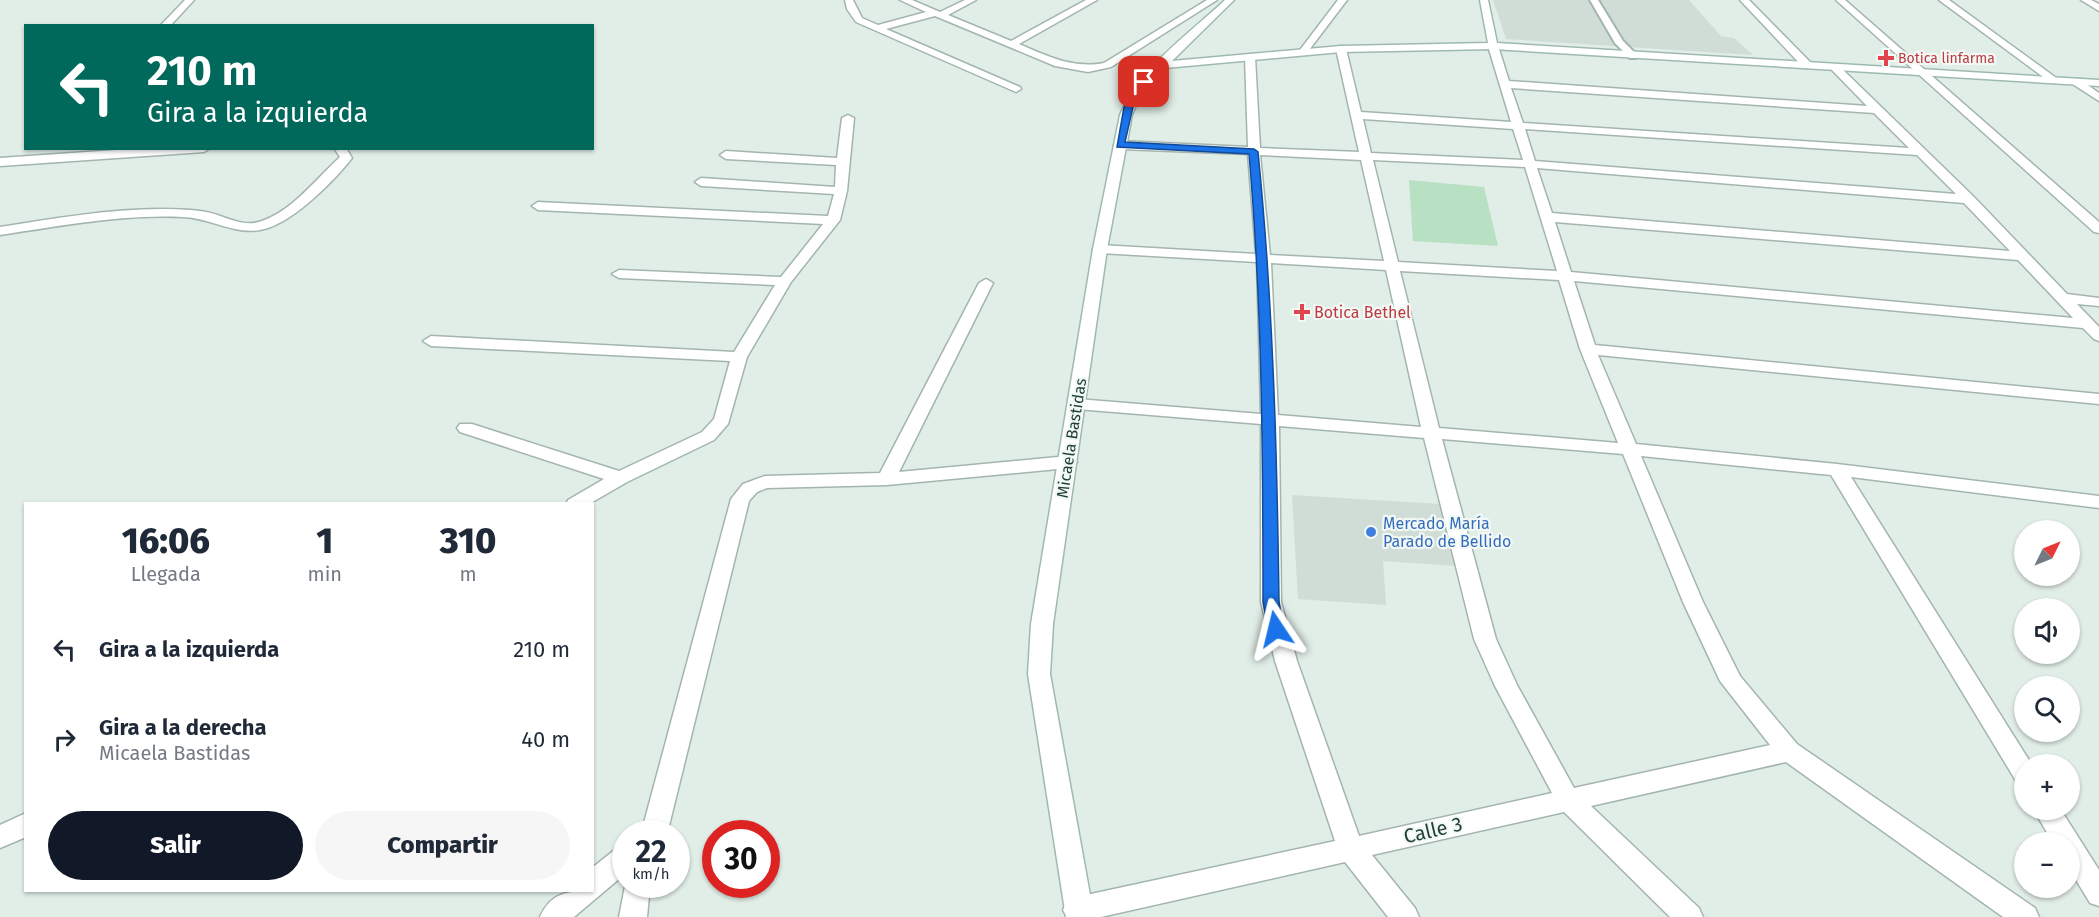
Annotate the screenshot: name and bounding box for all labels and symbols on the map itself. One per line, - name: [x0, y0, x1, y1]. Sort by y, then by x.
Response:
- place label: Botica linfarma: [1898, 50, 1995, 67]
- marker: Botica linfarma: [1879, 51, 1893, 65]
- pin: [1118, 56, 1169, 107]
- place label: Botica Bethel: [1314, 303, 1411, 322]
- marker: Botica Bethel: [1295, 305, 1309, 319]
- street label: Micaela Bastidas: [1053, 377, 1090, 499]
- place label: Mercado María Parado de Bellido: [1383, 514, 1511, 551]
- north arrow: [2014, 520, 2080, 586]
- marker: Mercado María Parado de Bellido: [1364, 525, 1378, 539]
- position arrow: [1244, 597, 1308, 661]
- street label: Calle 3: [1401, 812, 1465, 848]
- speed limit sign: 30: [702, 820, 780, 898]

